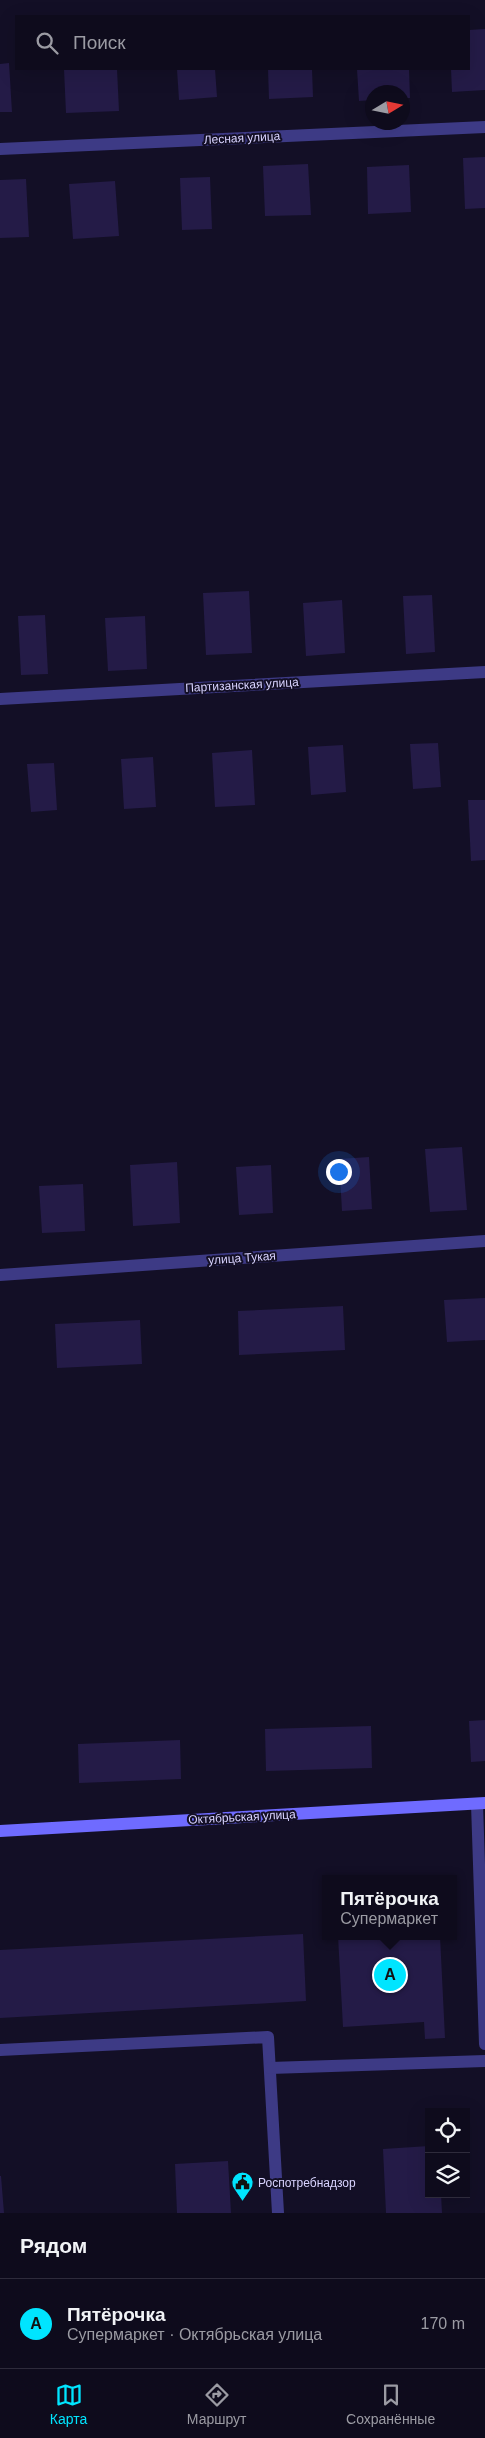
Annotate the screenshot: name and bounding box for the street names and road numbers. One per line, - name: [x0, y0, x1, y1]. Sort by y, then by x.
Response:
- street label: Лесная улица: [203, 129, 281, 147]
- street label: Партизанская улица: [185, 675, 299, 695]
- street label: улица Тукая: [208, 1249, 276, 1267]
- street label: Октябрьская улица: [188, 1807, 296, 1827]

